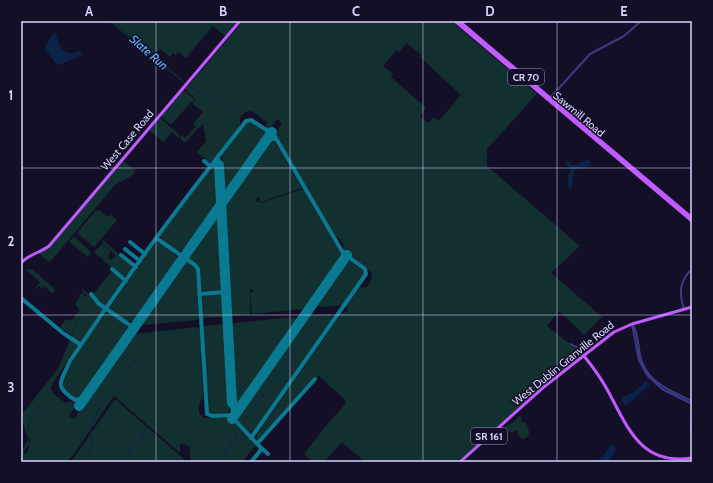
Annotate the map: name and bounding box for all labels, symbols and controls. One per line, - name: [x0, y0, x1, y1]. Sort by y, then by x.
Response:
- text: A: [85, 3, 94, 19]
- text: B: [219, 3, 227, 19]
- text: C: [352, 3, 360, 19]
- text: D: [485, 3, 495, 19]
- text: E: [620, 3, 628, 19]
- water label: Slate Run: [127, 31, 171, 73]
- road number: CR 70: [508, 69, 544, 85]
- text: 1: [9, 87, 13, 103]
- street label: Sawmill Road: [550, 88, 608, 140]
- street label: West Case Road: [98, 107, 156, 173]
- text: 2: [8, 233, 15, 249]
- street label: West Dublin Granville Road: [509, 318, 617, 408]
- text: 3: [7, 379, 15, 395]
- road number: SR 161: [471, 428, 507, 444]

